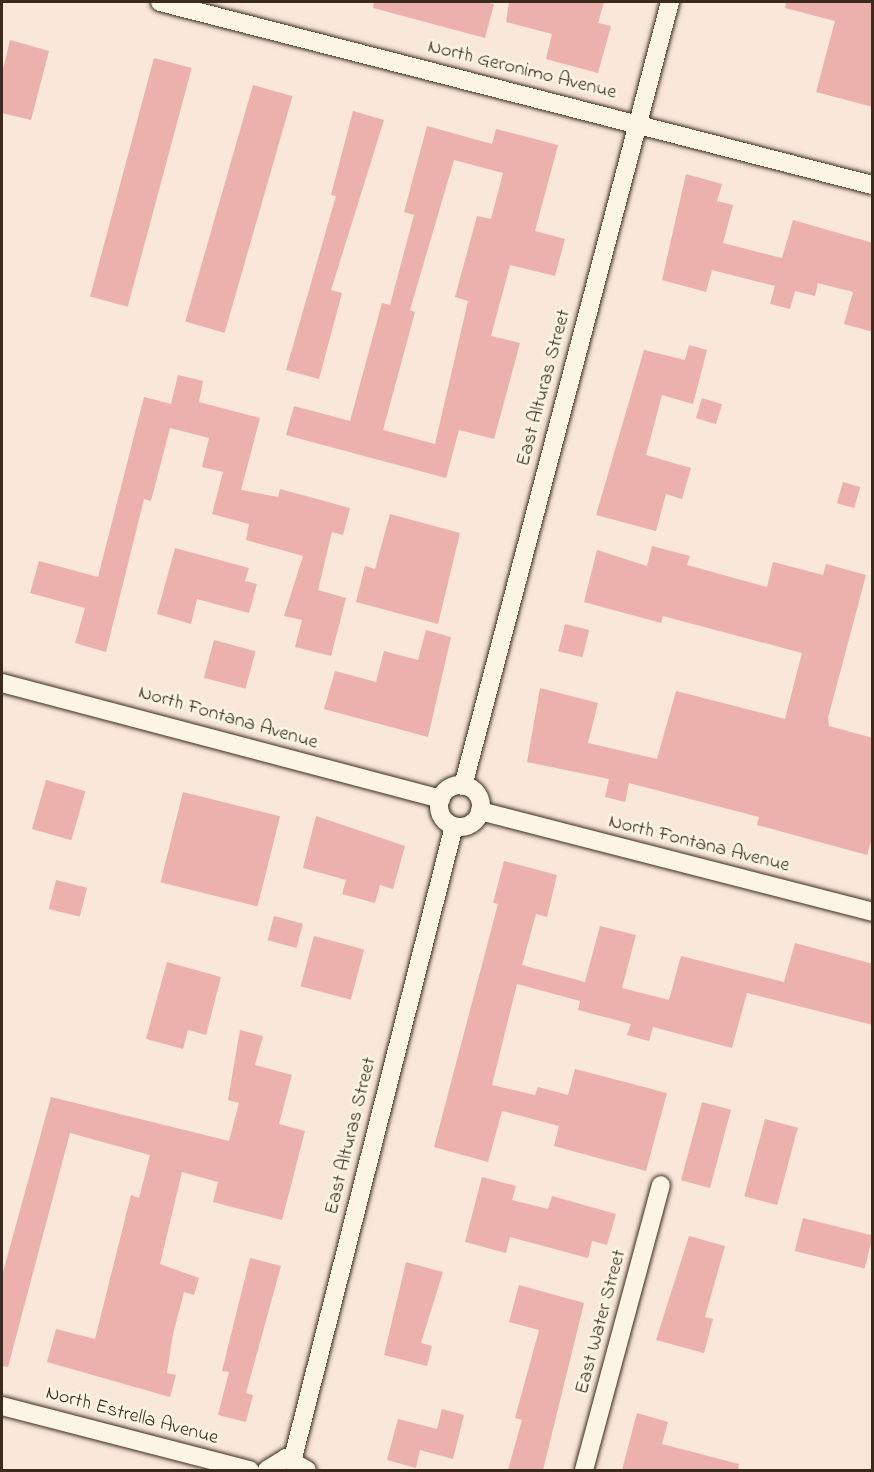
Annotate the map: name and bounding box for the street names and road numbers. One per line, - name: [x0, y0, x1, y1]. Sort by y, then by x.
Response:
- street label: North Geronimo Avenue: [425, 35, 619, 105]
- street label: East Alturas Street: [512, 307, 576, 469]
- street label: North Fontana Avenue: [135, 681, 321, 755]
- street label: North Fontana Avenue: [606, 810, 792, 878]
- street label: East Alturas Street: [320, 1055, 382, 1217]
- street label: East Water Street: [570, 1247, 632, 1397]
- street label: North Estrella Avenue: [43, 1381, 221, 1451]

